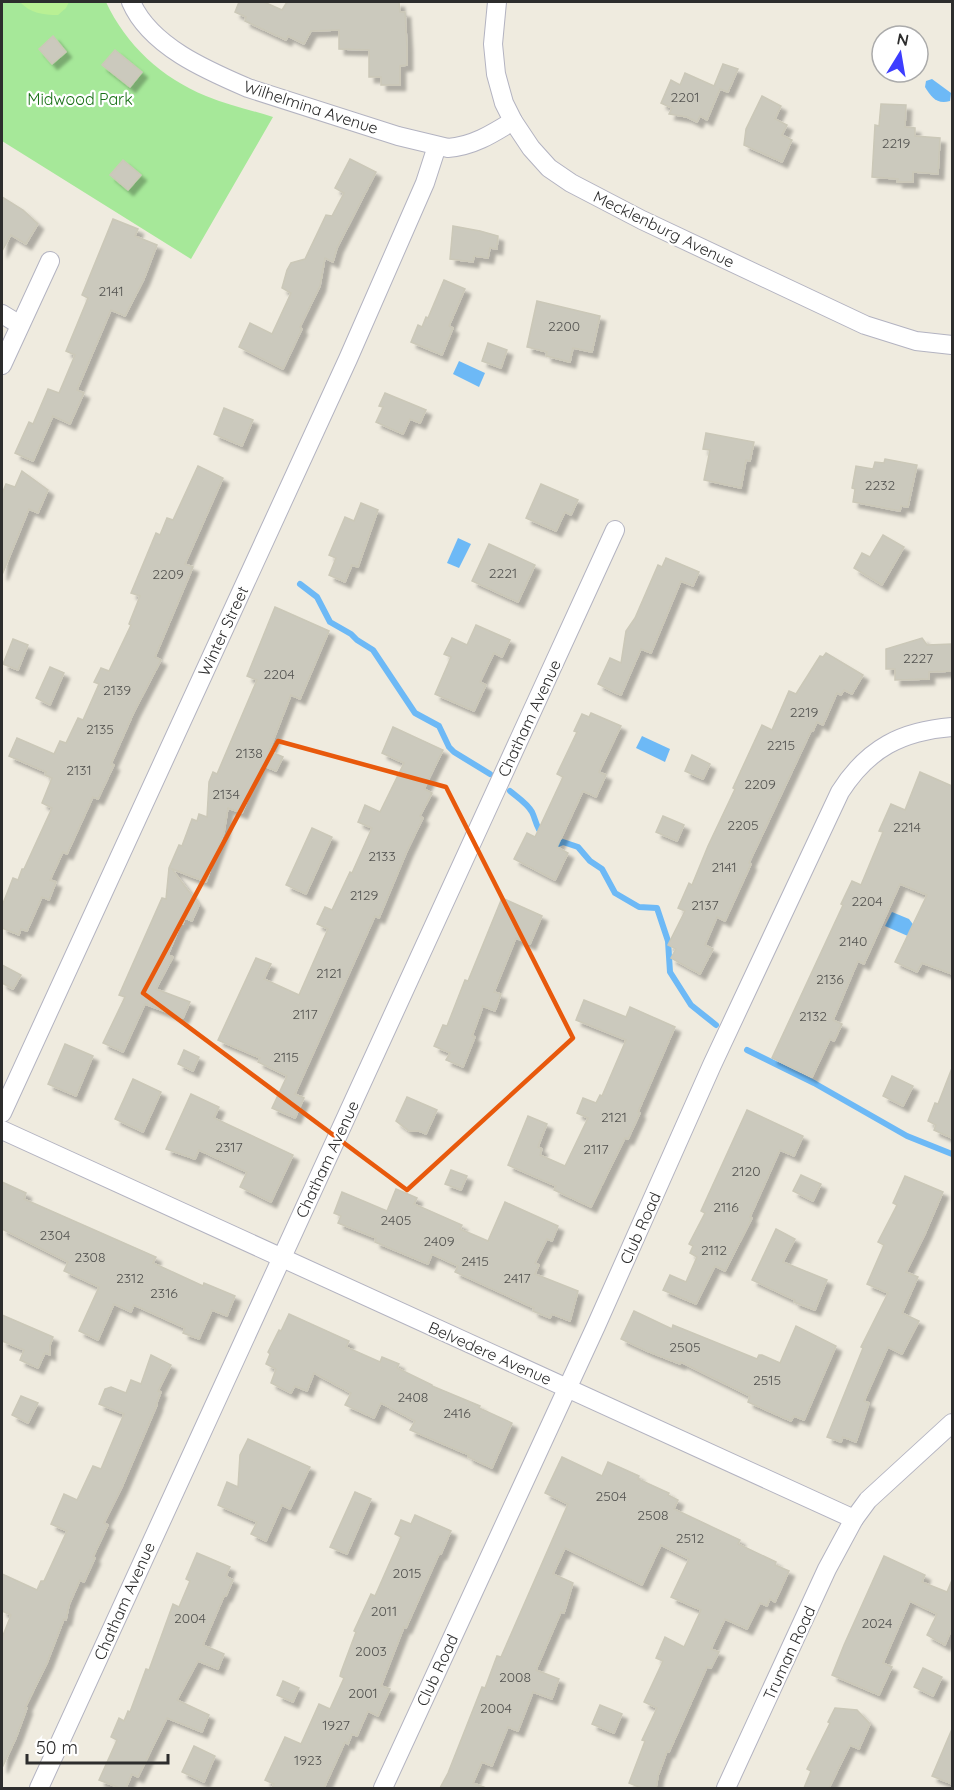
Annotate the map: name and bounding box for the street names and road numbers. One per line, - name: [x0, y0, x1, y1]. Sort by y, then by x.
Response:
- street label: Wilhelmina Avenue: [241, 76, 381, 138]
- street label: Mecklenburg Avenue: [590, 186, 738, 272]
- street label: Winter Street: [193, 583, 253, 679]
- street label: Chatham Avenue: [493, 656, 565, 780]
- street label: Chatham Avenue: [291, 1097, 363, 1221]
- street label: Club Road: [615, 1189, 665, 1267]
- street label: Belvedere Avenue: [425, 1317, 555, 1389]
- street label: Chatham Avenue: [89, 1539, 159, 1663]
- street label: Truman Road: [758, 1603, 820, 1703]
- street label: Club Road: [412, 1631, 462, 1709]

